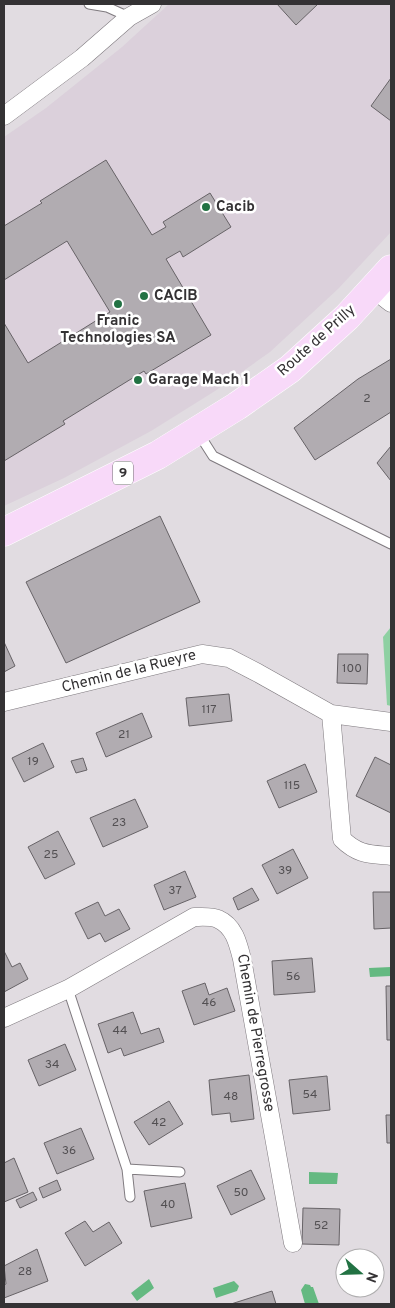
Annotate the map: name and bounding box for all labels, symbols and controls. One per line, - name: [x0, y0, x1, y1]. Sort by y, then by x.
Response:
- place label: Cacib: [216, 198, 255, 217]
- marker: Cacib: [200, 201, 212, 213]
- place label: CACIB: [154, 287, 198, 306]
- marker: CACIB: [138, 290, 150, 302]
- marker: Franic Technologies SA: [112, 298, 124, 310]
- street label: Route de Prilly: [274, 301, 360, 381]
- place label: Franic Technologies SA: [60, 312, 176, 348]
- place label: Garage Mach 1: [148, 371, 249, 390]
- marker: Garage Mach 1: [132, 374, 144, 386]
- house number: 2: [363, 391, 371, 407]
- road number: 9: [113, 462, 133, 484]
- street label: Chemin de la Rueyre: [60, 646, 198, 698]
- house number: 100: [342, 661, 362, 677]
- house number: 117: [201, 702, 217, 718]
- house number: 21: [118, 727, 130, 743]
- house number: 19: [27, 754, 39, 770]
- house number: 115: [284, 778, 300, 794]
- house number: 23: [112, 815, 126, 831]
- house number: 25: [44, 847, 58, 863]
- house number: 39: [278, 863, 292, 879]
- house number: 37: [168, 883, 182, 899]
- street label: Chemin de Pierregrosse: [232, 952, 278, 1114]
- house number: 56: [286, 969, 300, 985]
- house number: 46: [202, 995, 216, 1011]
- house number: 44: [113, 1023, 127, 1039]
- house number: 34: [45, 1057, 59, 1073]
- house number: 54: [302, 1087, 318, 1103]
- house number: 48: [224, 1089, 238, 1105]
- house number: 42: [152, 1115, 166, 1131]
- house number: 36: [62, 1143, 76, 1159]
- house number: 50: [233, 1185, 249, 1201]
- house number: 40: [160, 1197, 176, 1213]
- house number: 52: [314, 1218, 328, 1234]
- north arrow: [335, 1248, 385, 1298]
- house number: 28: [18, 1264, 32, 1280]
- text: N: [361, 1269, 381, 1285]

